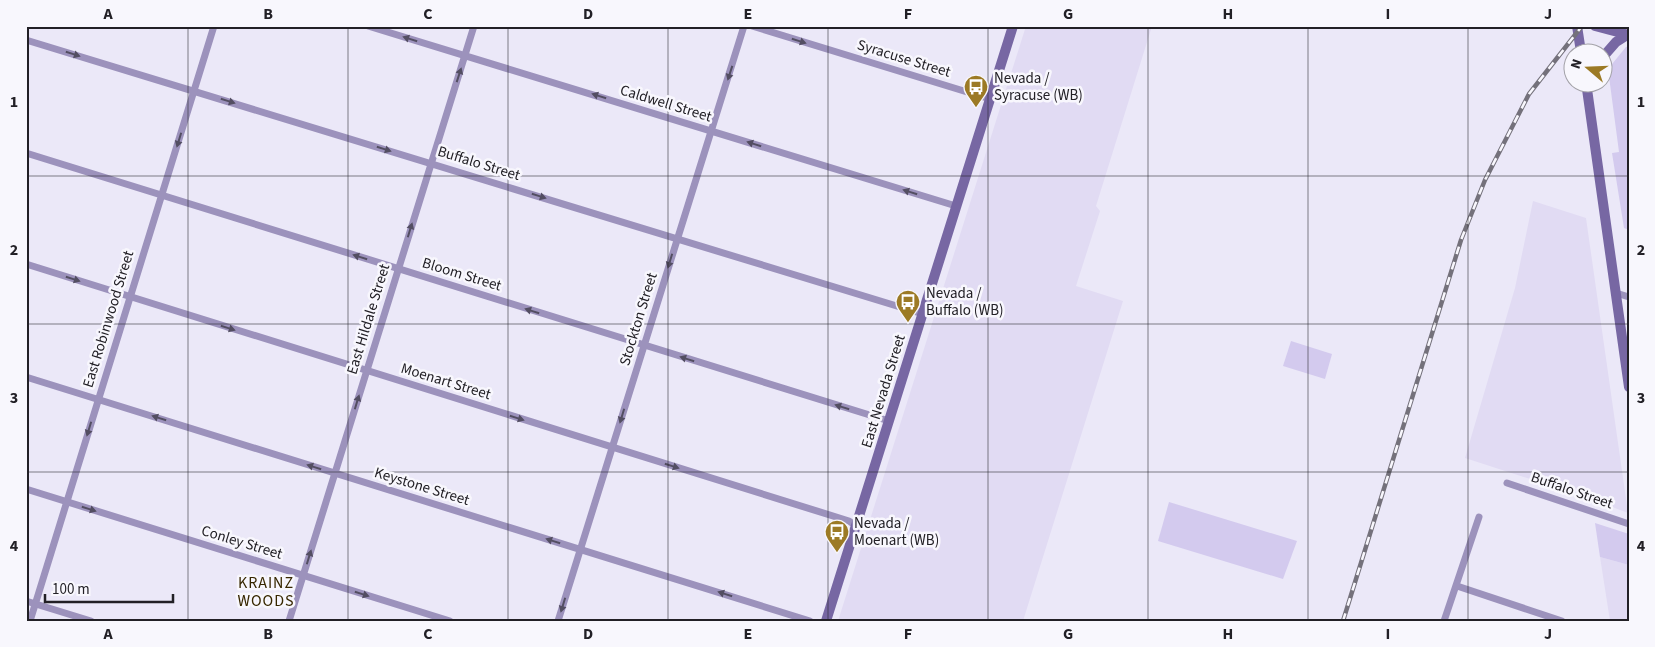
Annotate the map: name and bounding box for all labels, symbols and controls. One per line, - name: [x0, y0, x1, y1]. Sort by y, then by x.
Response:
- text: A: [102, 3, 113, 25]
- text: B: [263, 3, 273, 25]
- text: C: [423, 3, 433, 25]
- text: D: [583, 3, 593, 25]
- text: E: [744, 3, 752, 25]
- text: F: [904, 3, 912, 25]
- text: G: [1063, 3, 1073, 25]
- text: H: [1223, 3, 1233, 25]
- text: I: [1386, 3, 1390, 25]
- text: J: [1544, 3, 1552, 25]
- street label: Syracuse Street: [855, 34, 953, 83]
- one-way arrow: [402, 35, 417, 43]
- one-way arrow: [791, 37, 806, 45]
- north arrow: [1562, 42, 1612, 92]
- one-way arrow: [66, 50, 81, 58]
- text: N: [1566, 56, 1588, 72]
- one-way arrow: [725, 65, 733, 80]
- one-way arrow: [455, 68, 463, 83]
- place label: Nevada / Syracuse (WB): [994, 68, 1083, 106]
- bus stop icon: Nevada / Syracuse (WB): [963, 74, 989, 108]
- street label: Caldwell Street: [618, 80, 714, 127]
- text: 1: [10, 91, 18, 113]
- text: 1: [1637, 91, 1645, 113]
- one-way arrow: [591, 92, 606, 100]
- one-way arrow: [221, 98, 236, 106]
- one-way arrow: [174, 132, 182, 147]
- one-way arrow: [747, 140, 762, 147]
- street label: Buffalo Street: [435, 141, 523, 186]
- one-way arrow: [376, 145, 391, 153]
- one-way arrow: [902, 188, 917, 195]
- one-way arrow: [532, 192, 547, 200]
- one-way arrow: [407, 223, 415, 238]
- text: 2: [10, 239, 18, 261]
- text: 2: [1637, 239, 1645, 261]
- street label: East Robinwood Street: [78, 248, 139, 390]
- street label: Bloom Street: [420, 252, 504, 296]
- one-way arrow: [352, 253, 367, 261]
- one-way arrow: [666, 254, 674, 269]
- street label: East Hildale Street: [342, 261, 395, 377]
- street label: Stockton Street: [614, 270, 663, 368]
- one-way arrow: [65, 276, 80, 283]
- place label: Nevada / Buffalo (WB): [926, 283, 1004, 321]
- bus stop icon: Nevada / Buffalo (WB): [895, 289, 921, 323]
- one-way arrow: [524, 306, 539, 314]
- one-way arrow: [220, 324, 235, 332]
- street label: East Nevada Street: [856, 332, 911, 450]
- one-way arrow: [679, 354, 694, 362]
- street label: Moenart Street: [398, 358, 493, 405]
- text: 3: [10, 387, 18, 409]
- text: 3: [1637, 387, 1645, 409]
- one-way arrow: [354, 395, 361, 410]
- one-way arrow: [835, 403, 850, 410]
- one-way arrow: [617, 409, 625, 424]
- one-way arrow: [151, 414, 166, 422]
- one-way arrow: [509, 414, 524, 422]
- one-way arrow: [85, 421, 92, 436]
- one-way arrow: [306, 462, 321, 470]
- street label: Keystone Street: [372, 462, 472, 511]
- one-way arrow: [664, 463, 679, 470]
- street label: Buffalo Street: [1528, 467, 1616, 514]
- one-way arrow: [82, 505, 97, 513]
- place label: Nevada / Moenart (WB): [854, 513, 939, 551]
- bus stop icon: Nevada / Moenart (WB): [824, 519, 850, 553]
- street label: Conley Street: [199, 520, 285, 565]
- text: 4: [10, 535, 19, 557]
- text: 4: [1637, 535, 1646, 557]
- one-way arrow: [545, 536, 560, 544]
- one-way arrow: [305, 550, 313, 565]
- scale bar: [45, 572, 172, 604]
- district label: KRAINZ WOODS: [237, 572, 295, 612]
- text: 100 m: [52, 579, 90, 600]
- one-way arrow: [354, 590, 369, 598]
- one-way arrow: [717, 590, 732, 598]
- one-way arrow: [558, 597, 566, 612]
- text: A: [102, 623, 113, 645]
- text: B: [263, 623, 273, 645]
- text: C: [423, 623, 433, 645]
- text: D: [583, 623, 593, 645]
- text: E: [744, 623, 752, 645]
- text: F: [904, 623, 912, 645]
- text: G: [1063, 623, 1073, 645]
- text: H: [1223, 623, 1233, 645]
- text: I: [1386, 623, 1390, 645]
- text: J: [1544, 623, 1552, 645]

